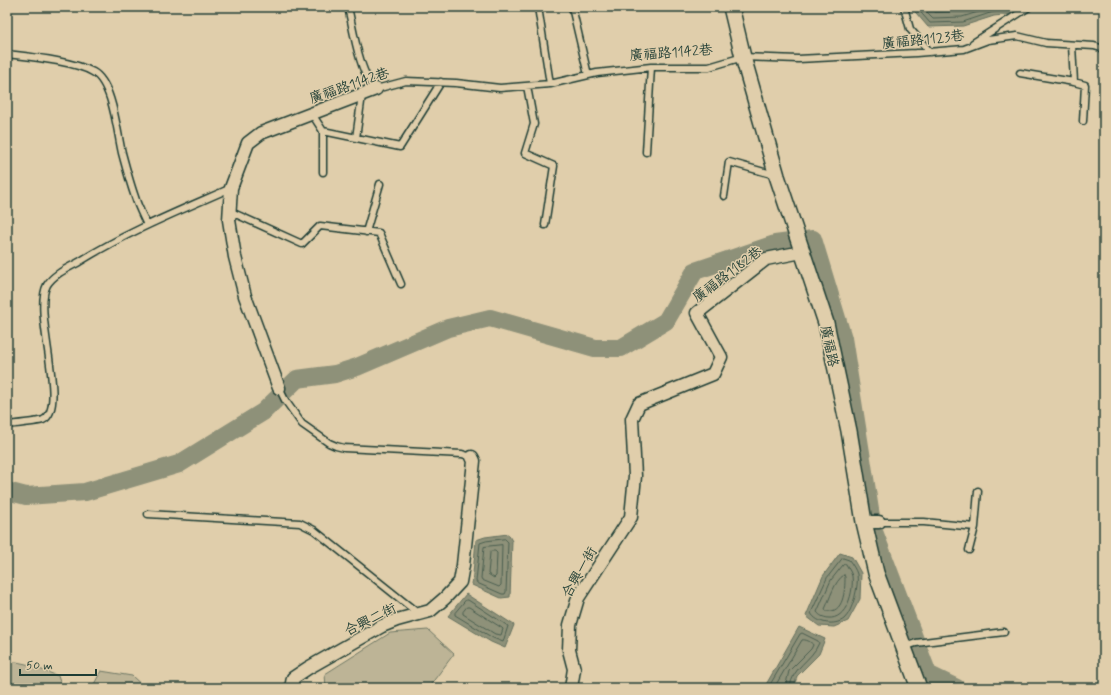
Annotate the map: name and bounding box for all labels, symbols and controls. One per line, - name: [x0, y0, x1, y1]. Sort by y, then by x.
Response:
- street label: 廣福路1123巷: [881, 27, 966, 53]
- street label: 廣福路1142巷: [629, 41, 714, 65]
- street label: 廣福路1142巷: [307, 64, 393, 108]
- street label: 廣福路1182巷: [689, 242, 767, 307]
- street label: 廣福路: [816, 324, 842, 369]
- street label: 合興一街: [558, 544, 602, 601]
- street label: 合興二街: [341, 600, 400, 640]
- scale bar: [20, 651, 96, 677]
- text: 50 m: [26, 658, 53, 674]

